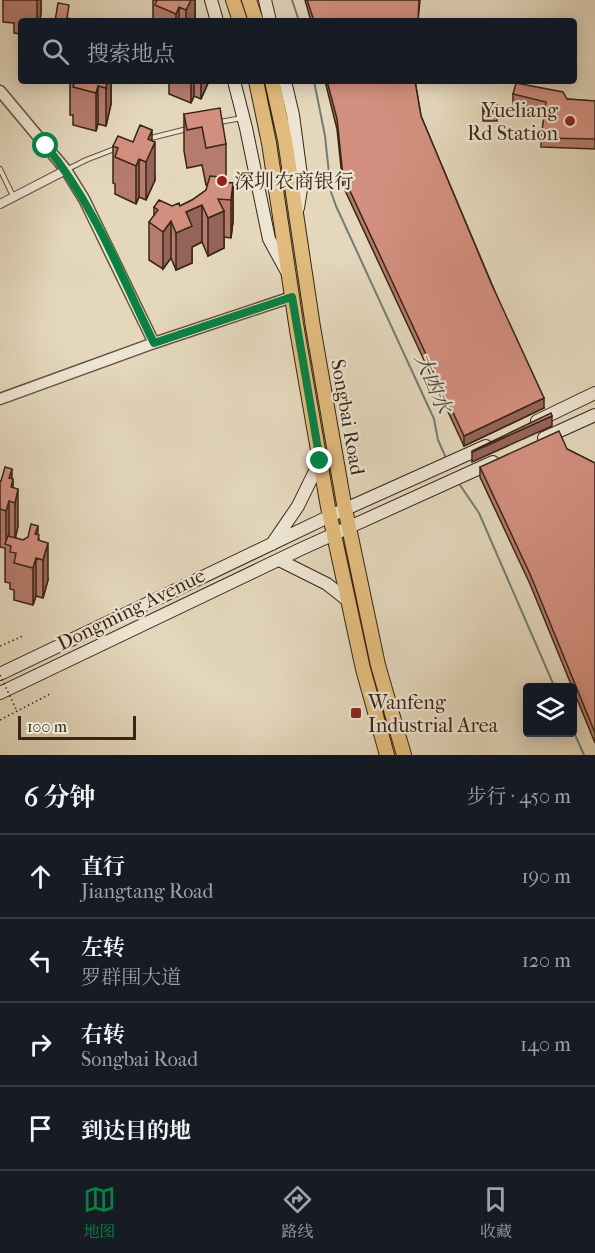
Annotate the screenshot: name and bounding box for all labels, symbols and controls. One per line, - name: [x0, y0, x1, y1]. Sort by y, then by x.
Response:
- search box: [18, 18, 577, 84]
- icon: search: [39, 35, 72, 68]
- text: 搜索地点: [87, 41, 175, 67]
- place label: Yueliang Rd Station: [467, 99, 558, 145]
- marker: Yueliang Rd Station: [563, 114, 577, 128]
- route start: [32, 132, 58, 158]
- place label: 深圳农商银行: [234, 170, 354, 193]
- marker: 深圳农商银行: [215, 174, 229, 188]
- water label: 大凼水: [410, 349, 457, 419]
- street label: Songbai Road: [326, 357, 369, 478]
- route end: [306, 447, 332, 473]
- street label: Dongming Avenue: [54, 564, 209, 655]
- map controls: [523, 683, 577, 737]
- button: layers: [523, 683, 577, 737]
- place label: Wanfeng Industrial Area: [367, 691, 499, 737]
- marker: Wanfeng Industrial Area: [349, 706, 363, 720]
- scale bar: [18, 713, 136, 740]
- text: 100 m: [27, 717, 67, 736]
- text: 6 分钟: [24, 782, 96, 813]
- text: 步行 · 450 m: [467, 785, 571, 808]
- text: 直行: [81, 854, 125, 880]
- icon: ahead: [24, 860, 57, 893]
- text: 190 m: [521, 865, 571, 888]
- text: Jiangtang Road: [81, 880, 214, 903]
- text: 左转: [81, 935, 125, 961]
- icon: left: [24, 944, 57, 977]
- text: 120 m: [522, 949, 571, 972]
- text: 罗群围大道: [81, 966, 181, 989]
- text: 右转: [81, 1022, 125, 1048]
- icon: right: [24, 1028, 57, 1061]
- text: 140 m: [520, 1033, 571, 1056]
- text: Songbai Road: [81, 1048, 198, 1071]
- icon: arrive: [24, 1112, 57, 1145]
- text: 到达目的地: [81, 1118, 191, 1144]
- tab: 地图: [83, 1183, 116, 1242]
- tab: 路线: [281, 1183, 314, 1242]
- tab: 收藏: [479, 1183, 512, 1242]

